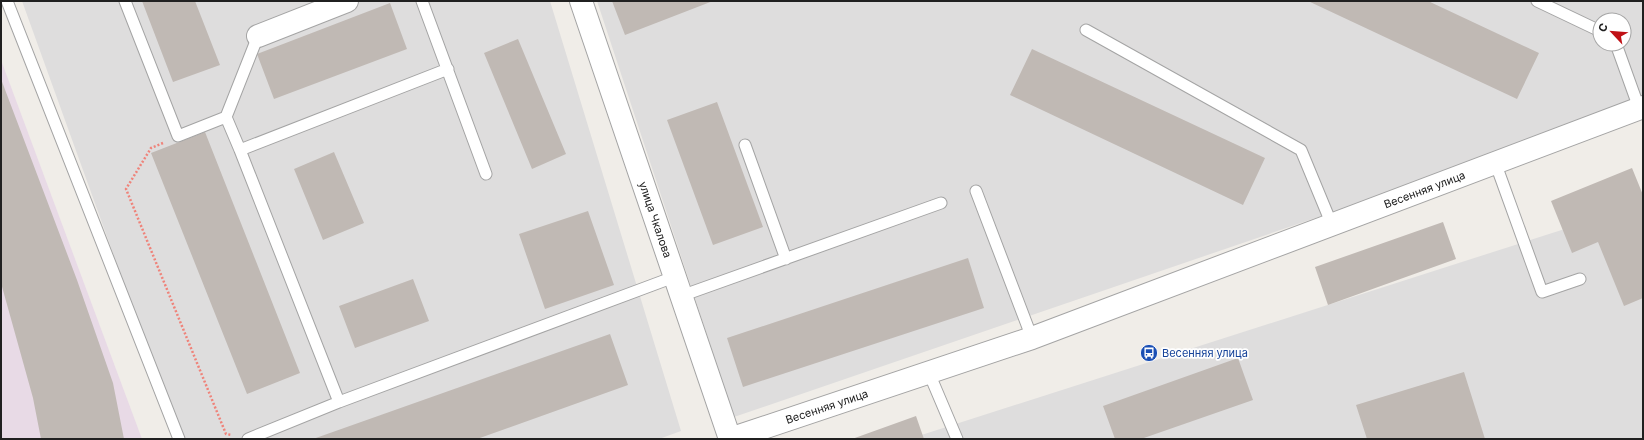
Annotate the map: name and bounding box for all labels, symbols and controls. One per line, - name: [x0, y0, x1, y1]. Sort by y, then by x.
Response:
- north arrow: [1592, 12, 1632, 52]
- text: С: [1595, 21, 1611, 34]
- street label: Весенняя улица: [1382, 168, 1467, 211]
- street label: улица Чкалова: [636, 180, 675, 260]
- bus stop icon: Весенняя улица: [1139, 343, 1159, 363]
- place label: Весенняя улица: [1162, 346, 1248, 360]
- street label: Весенняя улица: [784, 386, 870, 427]

